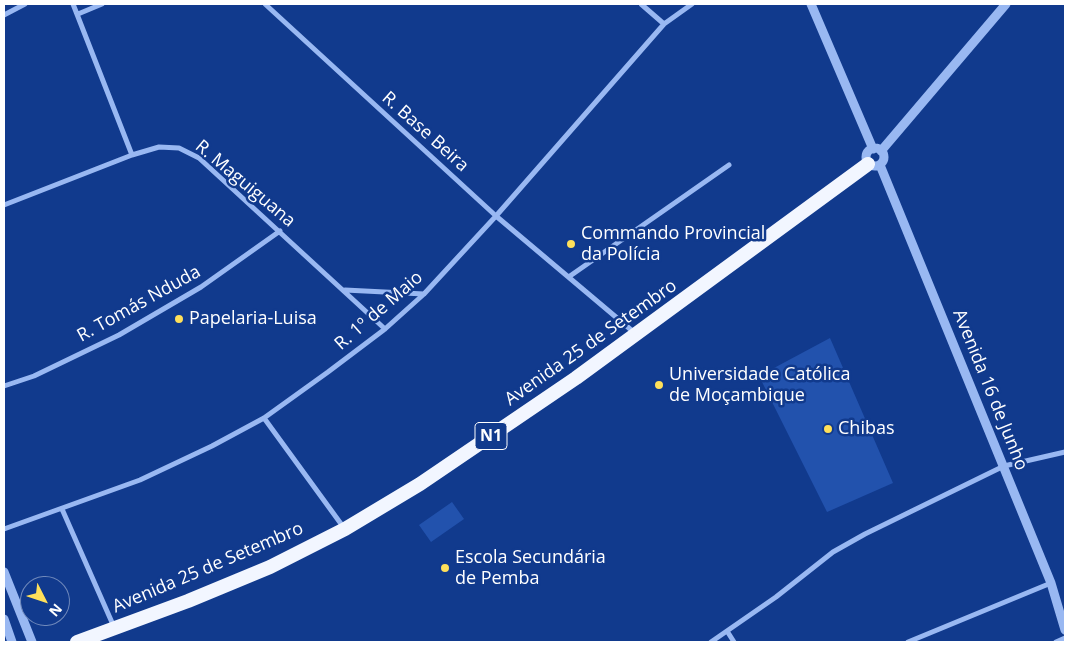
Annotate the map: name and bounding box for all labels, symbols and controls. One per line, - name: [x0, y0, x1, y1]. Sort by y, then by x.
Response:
- street label: R. Base Beira: [377, 87, 473, 177]
- street label: R. Maguiguana: [191, 136, 299, 232]
- place label: Commando Provincial da Polícia: [581, 223, 765, 266]
- marker: Commando Provincial da Polícia: [565, 238, 577, 250]
- street label: R. Tomás Nduda: [74, 261, 204, 347]
- street label: R. 1º de Maio: [331, 267, 427, 355]
- street label: Avenida 25 de Setembro: [501, 275, 681, 411]
- street label: Avenida 16 de Junho: [948, 306, 1032, 474]
- place label: Papelaria-Luisa: [189, 308, 317, 330]
- marker: Papelaria-Luisa: [173, 313, 185, 325]
- place label: Universidade Católica de Moçambique: [669, 364, 850, 406]
- marker: Universidade Católica de Moçambique: [653, 379, 665, 391]
- place label: Chibas: [838, 418, 895, 440]
- road number: N1: [475, 422, 507, 450]
- marker: Chibas: [822, 423, 834, 435]
- street label: Avenida 25 de Setembro: [109, 518, 307, 618]
- place label: Escola Secundária de Pemba: [455, 547, 606, 590]
- marker: Escola Secundária de Pemba: [439, 562, 451, 574]
- north arrow: [20, 576, 70, 626]
- text: N: [45, 600, 67, 621]

